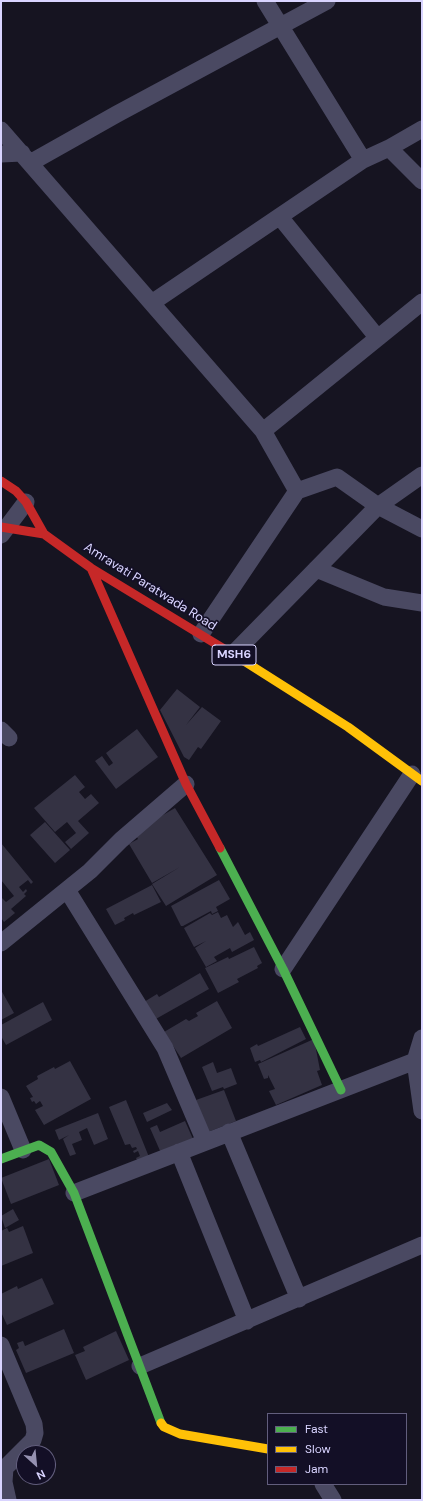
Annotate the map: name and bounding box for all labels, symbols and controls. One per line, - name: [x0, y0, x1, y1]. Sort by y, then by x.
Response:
- street label: Amravati Paratwada Road: [81, 540, 219, 634]
- road number: MSH6: [212, 645, 256, 665]
- legend: [267, 1413, 407, 1485]
- text: Fast: [305, 1421, 328, 1437]
- text: Slow: [305, 1441, 331, 1457]
- north arrow: [16, 1445, 56, 1485]
- text: Jam: [305, 1461, 328, 1477]
- text: N: [34, 1467, 48, 1483]

